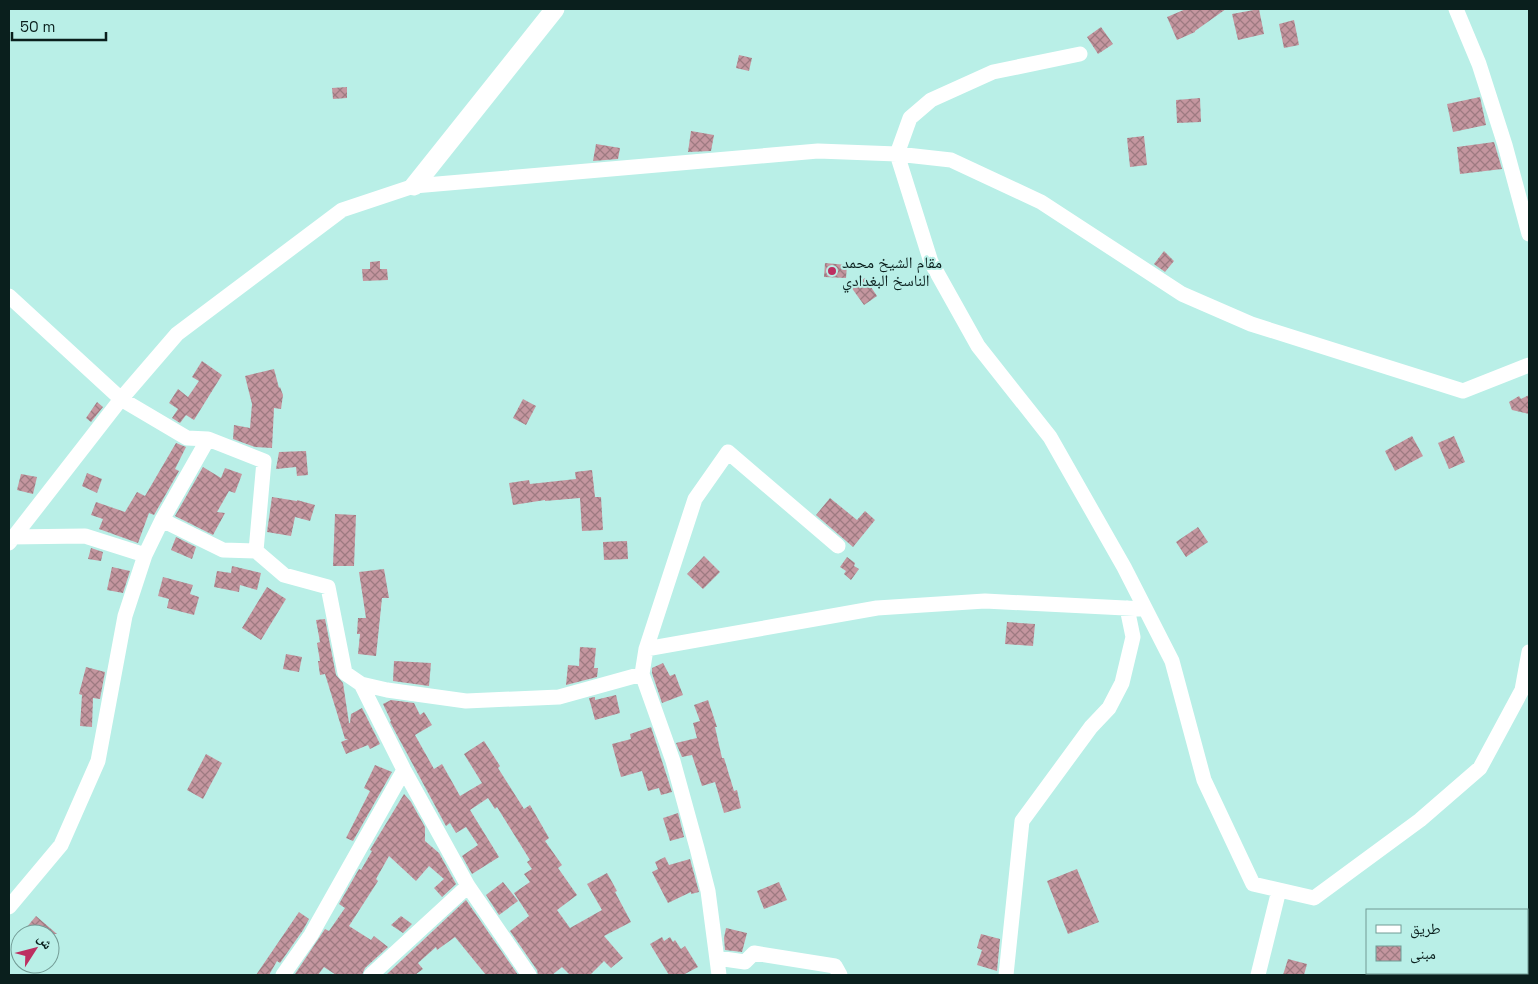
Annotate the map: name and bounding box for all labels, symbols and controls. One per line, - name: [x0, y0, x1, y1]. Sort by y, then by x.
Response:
- scale bar: [12, 10, 106, 42]
- text: 50 m: [20, 17, 55, 36]
- place label: مقام الشيخ محمد الناسخ البغدادي: [842, 252, 942, 293]
- marker: مقام الشيخ محمد الناسخ البغدادي: [826, 265, 838, 277]
- legend: [1366, 909, 1528, 974]
- text: طريق: [1410, 919, 1441, 939]
- north arrow: [10, 924, 60, 974]
- text: ش: [34, 930, 57, 953]
- text: مبنى: [1410, 944, 1436, 964]

